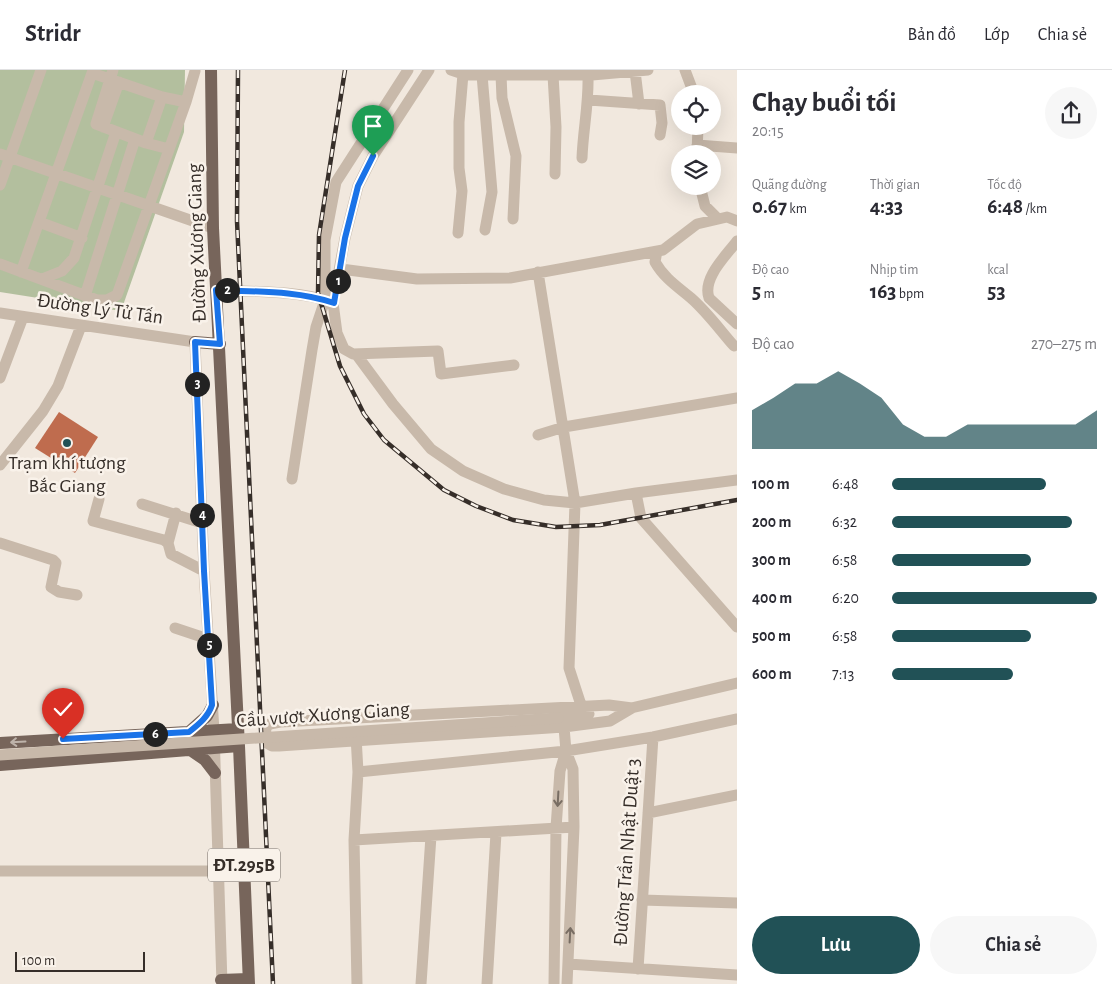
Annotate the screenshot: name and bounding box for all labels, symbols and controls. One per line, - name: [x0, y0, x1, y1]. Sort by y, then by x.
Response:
- text: Stridr: [25, 22, 81, 46]
- text: Bản đồ: [908, 26, 956, 44]
- text: Lớp: [984, 26, 1010, 44]
- text: Chia sẻ: [1038, 26, 1087, 44]
- map controls: [671, 85, 721, 195]
- button: locate: [671, 85, 721, 135]
- button: share: [1045, 87, 1097, 139]
- text: Chạy buổi tối: [752, 89, 897, 117]
- pin: [352, 105, 394, 156]
- icon: arrive: [359, 112, 387, 140]
- text: 20:15: [752, 123, 784, 139]
- button: layers: [671, 145, 721, 195]
- street label: Đường Xương Giang: [184, 163, 210, 323]
- text: Quãng đường: [752, 178, 826, 192]
- text: Thời gian: [870, 178, 920, 192]
- text: Tốc độ: [987, 178, 1022, 192]
- text: 0.67: [752, 196, 787, 217]
- text: 4:33: [870, 196, 903, 217]
- text: 6:48: [987, 196, 1023, 217]
- text: km: [787, 202, 807, 216]
- text: /km: [1023, 202, 1047, 216]
- text: Độ cao: [752, 263, 789, 277]
- text: Nhịp tim: [870, 263, 918, 277]
- text: kcal: [987, 263, 1009, 277]
- pin: 1: [326, 268, 350, 294]
- text: 1: [336, 274, 341, 288]
- pin: 2: [214, 278, 240, 302]
- text: 5: [752, 281, 761, 302]
- text: 163: [870, 281, 896, 302]
- text: 53: [987, 281, 1005, 302]
- text: 2: [224, 283, 231, 297]
- text: m: [761, 287, 775, 301]
- text: bpm: [896, 287, 924, 301]
- street label: Đường Lý Tử Tấn: [36, 290, 164, 328]
- text: Độ cao: [752, 336, 794, 352]
- text: 270–275 m: [1031, 336, 1097, 352]
- pin: 3: [184, 372, 210, 396]
- text: 3: [194, 377, 201, 391]
- marker: Trạm khí tượng Bắc Giang: [61, 437, 73, 449]
- place label: Trạm khí tượng Bắc Giang: [8, 453, 126, 496]
- text: 100 m: [752, 476, 790, 492]
- text: 6:48: [832, 476, 858, 492]
- pin: 4: [190, 502, 214, 528]
- text: 4: [199, 508, 206, 522]
- text: 200 m: [752, 514, 792, 530]
- text: 6:32: [832, 514, 857, 530]
- text: 300 m: [752, 552, 791, 568]
- text: 6:58: [832, 552, 857, 568]
- text: 400 m: [752, 590, 792, 606]
- text: 6:20: [832, 590, 859, 606]
- text: 500 m: [752, 628, 791, 644]
- text: 6:58: [832, 628, 857, 644]
- pin: 5: [196, 632, 222, 658]
- text: 5: [206, 638, 213, 652]
- text: 600 m: [752, 666, 792, 682]
- text: 7:13: [832, 666, 854, 682]
- pin: [42, 688, 84, 739]
- icon: check: [49, 695, 77, 723]
- street label: Cầu vượt Xương Giang: [236, 699, 411, 731]
- pin: 6: [142, 722, 168, 746]
- text: 6: [152, 727, 159, 741]
- one-way arrow: [10, 737, 26, 746]
- street label: Đường Trần Nhật Duật 3: [610, 758, 644, 946]
- one-way arrow: [553, 791, 562, 807]
- road number: ĐT.295B: [208, 848, 280, 882]
- button: Lưu: [752, 916, 920, 974]
- button: Chia sẻ: [930, 916, 1097, 974]
- one-way arrow: [565, 928, 574, 944]
- scale bar: [15, 949, 145, 972]
- text: 100 m: [22, 954, 55, 968]

